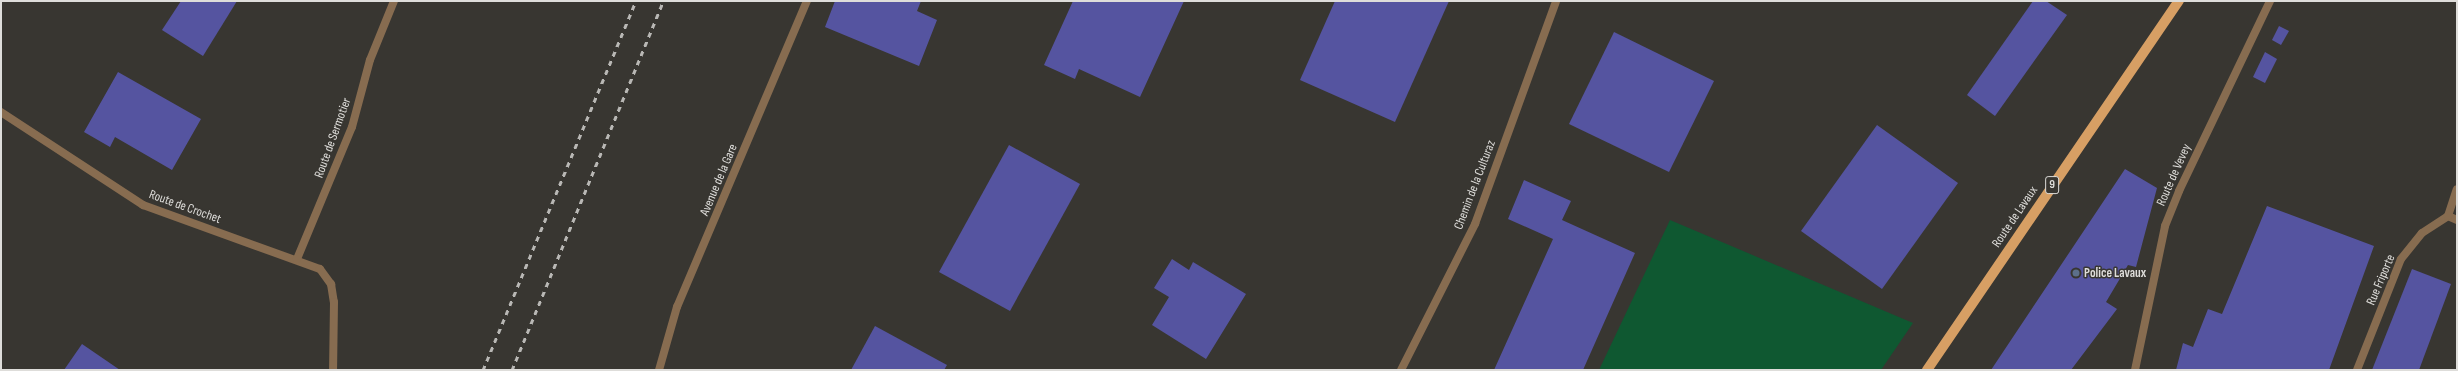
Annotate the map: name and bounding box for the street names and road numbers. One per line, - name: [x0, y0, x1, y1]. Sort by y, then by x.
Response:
- street label: Route de Sermotier: [311, 96, 355, 180]
- street label: Chemin de la Culturaz: [1451, 138, 1499, 232]
- street label: Avenue de la Gare: [697, 142, 741, 218]
- street label: Route de Vevey: [2153, 142, 2195, 208]
- road number: 9: [2045, 175, 2059, 195]
- street label: Route de Lavaux: [1989, 183, 2041, 251]
- street label: Route de Crochet: [147, 187, 223, 227]
- street label: Rue Friporte: [2363, 252, 2399, 308]

